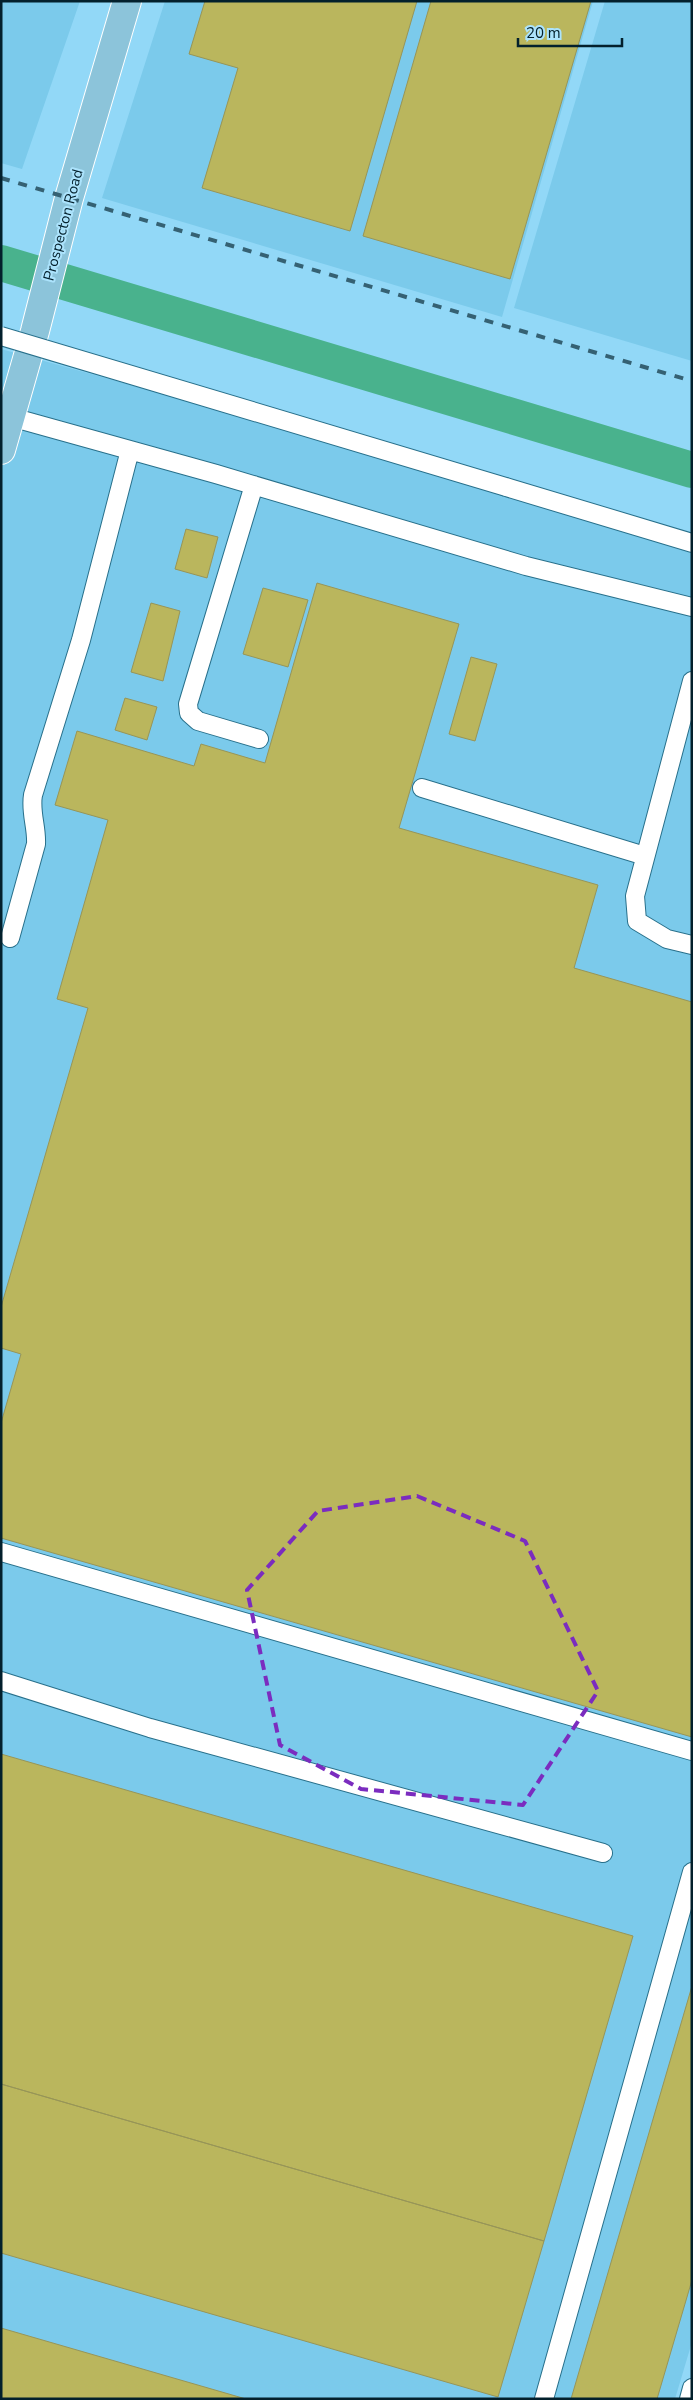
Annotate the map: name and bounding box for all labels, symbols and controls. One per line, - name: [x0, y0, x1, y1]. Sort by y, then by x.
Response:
- scale bar: [518, 15, 622, 47]
- text: 20 m: [526, 23, 561, 43]
- street label: Prospecton Road: [39, 167, 87, 283]

